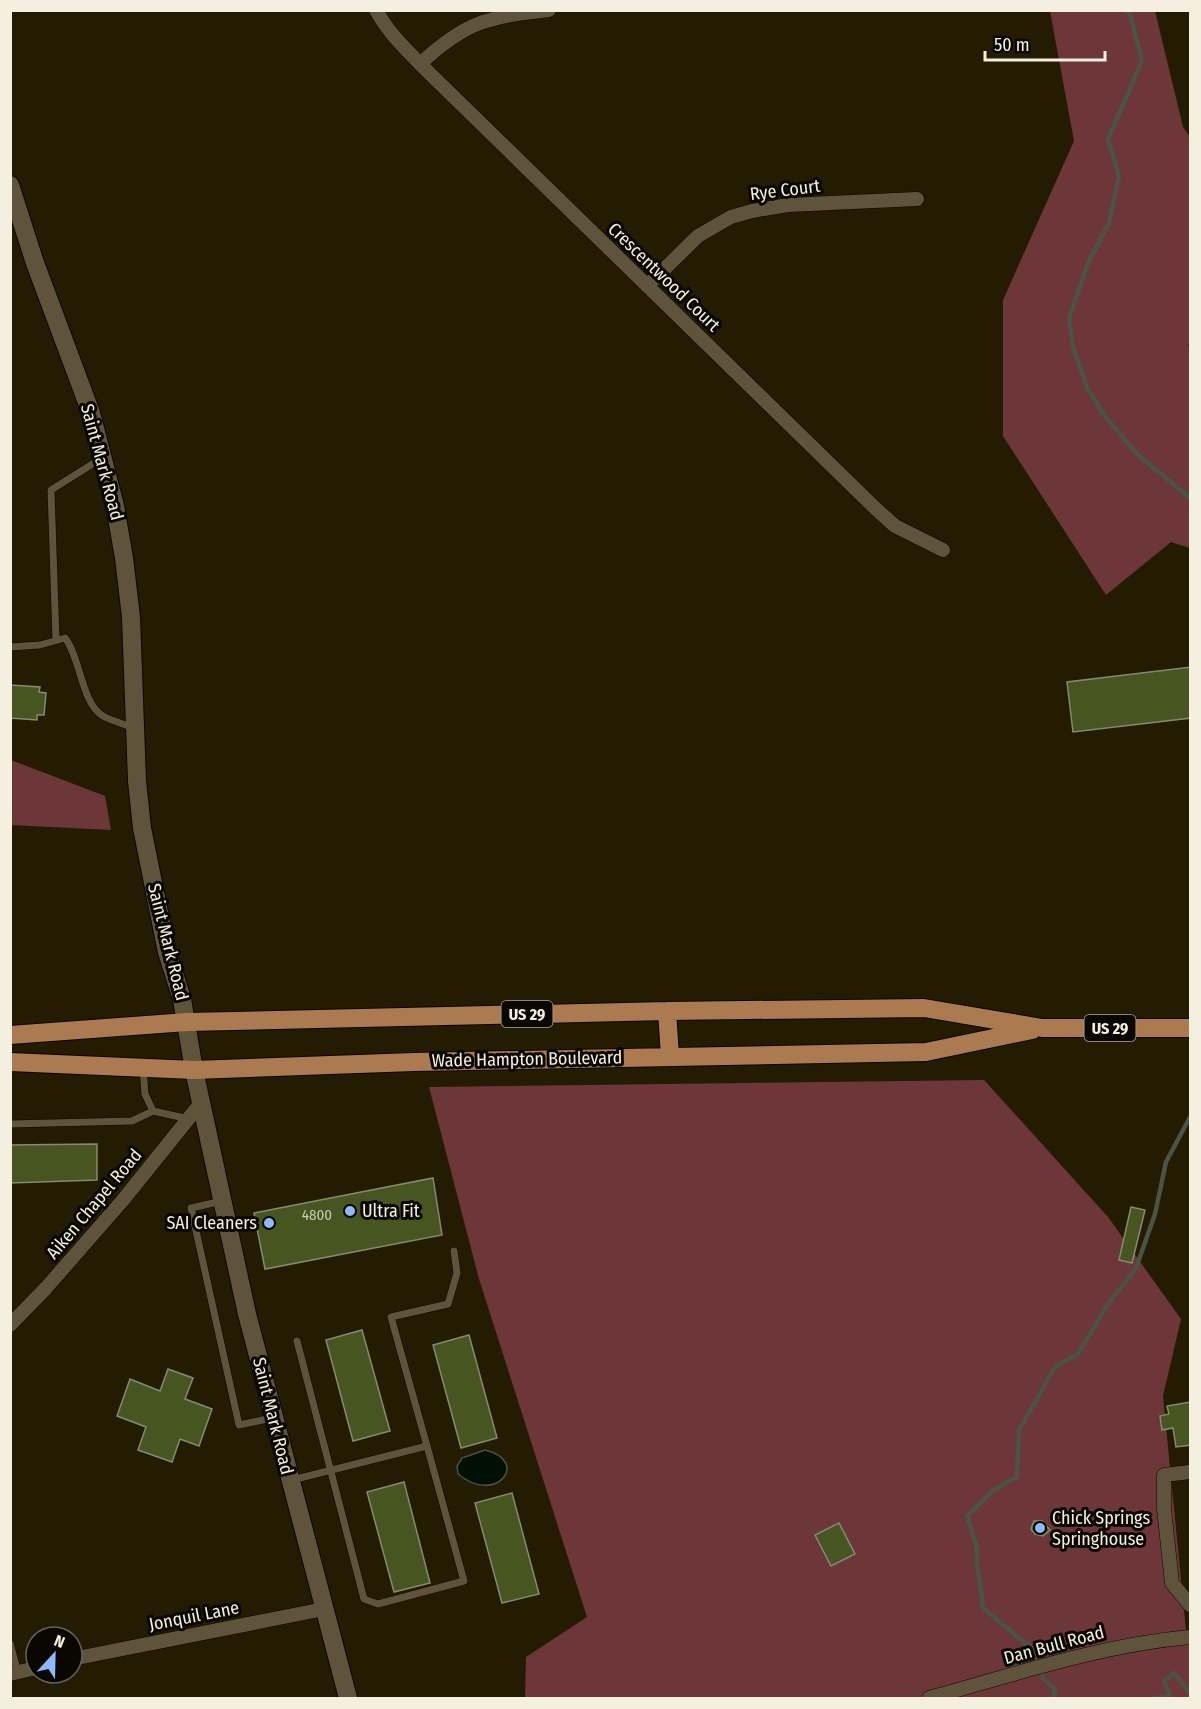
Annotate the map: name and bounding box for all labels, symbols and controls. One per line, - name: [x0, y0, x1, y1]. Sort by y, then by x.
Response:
- scale bar: [985, 24, 1105, 62]
- text: 50 m: [994, 34, 1030, 56]
- street label: Rye Court: [749, 175, 822, 205]
- street label: Crescentwood Court: [603, 218, 725, 336]
- street label: Saint Mark Road: [76, 401, 128, 523]
- street label: Saint Mark Road: [143, 881, 193, 1003]
- road number: US 29: [502, 1001, 552, 1027]
- road number: US 29: [1084, 1015, 1136, 1041]
- street label: Wade Hampton Boulevard: [431, 1046, 623, 1072]
- street label: Aiken Chapel Road: [42, 1145, 146, 1263]
- place label: Ultra Fit: [362, 1200, 420, 1222]
- marker: Ultra Fit: [343, 1204, 357, 1218]
- house number: 4800: [302, 1206, 332, 1224]
- place label: SAI Cleaners: [166, 1212, 257, 1234]
- marker: SAI Cleaners: [262, 1216, 276, 1230]
- street label: Saint Mark Road: [248, 1355, 298, 1477]
- place label: Chick Springs Springhouse: [1052, 1507, 1150, 1550]
- marker: Chick Springs Springhouse: [1033, 1521, 1047, 1535]
- street label: Jonquil Lane: [147, 1596, 241, 1636]
- street label: Dan Bull Road: [1001, 1621, 1107, 1669]
- north arrow: [24, 1625, 84, 1685]
- text: N: [51, 1631, 67, 1652]

